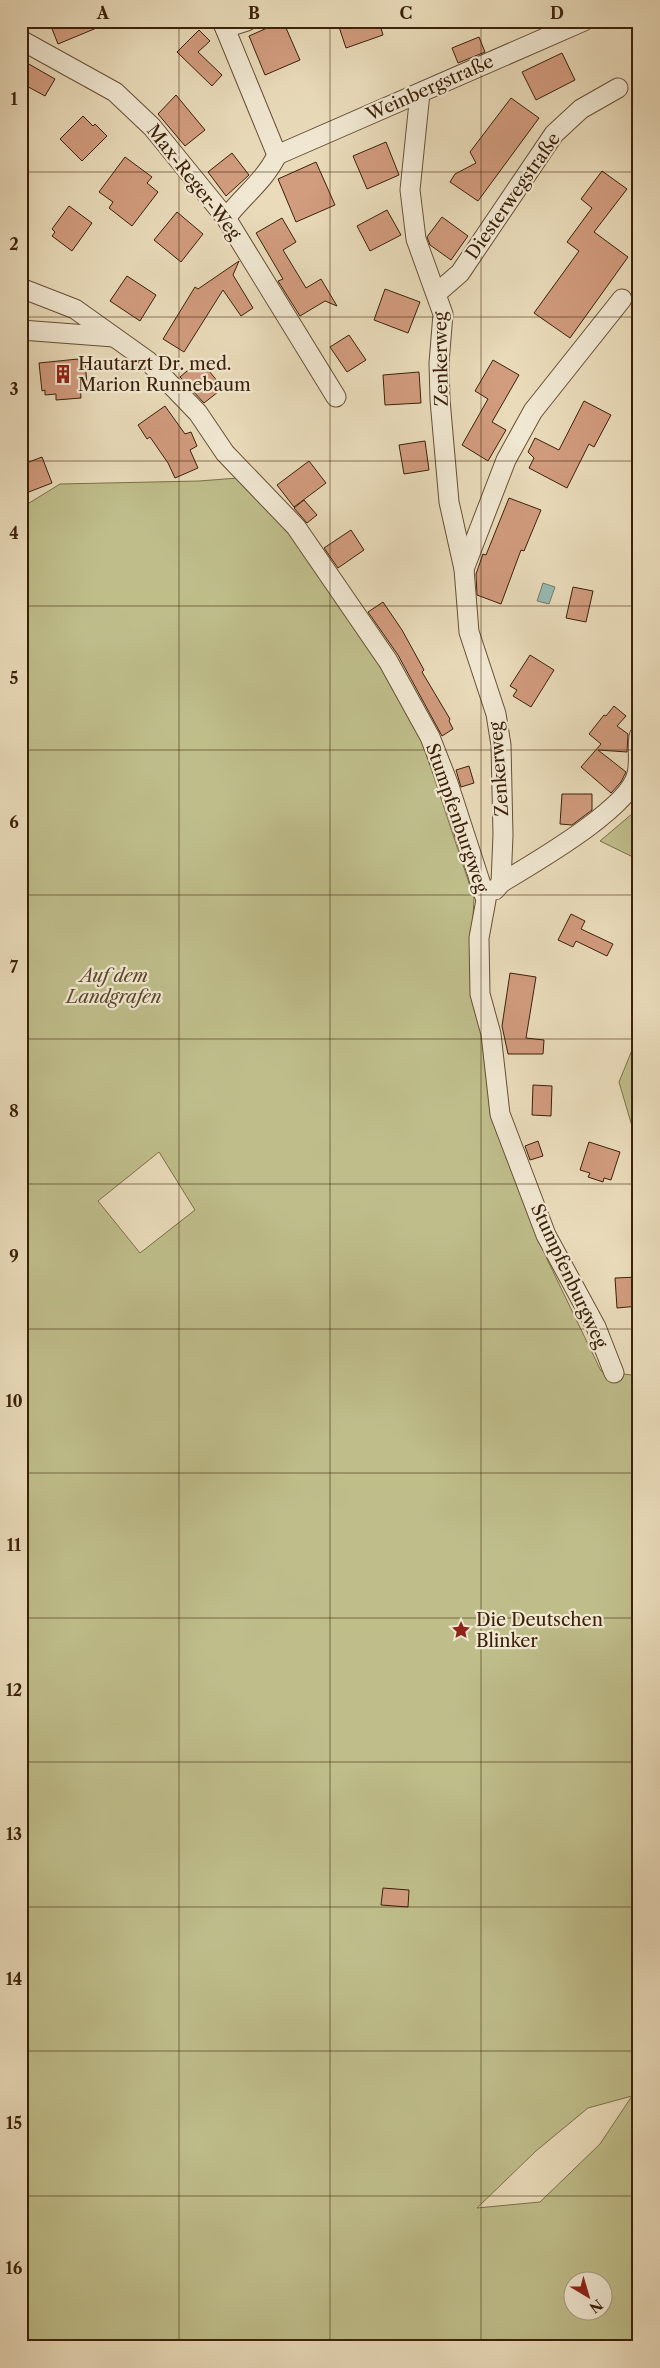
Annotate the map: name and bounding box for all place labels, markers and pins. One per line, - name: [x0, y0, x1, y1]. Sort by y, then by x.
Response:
- place label: Hautarzt Dr. med. Marion Runnebaum: [78, 353, 251, 396]
- building icon: Hautarzt Dr. med. Marion Runnebaum: [52, 363, 74, 385]
- place label: Die Deutschen Blinker: [476, 1609, 603, 1652]
- place icon: Die Deutschen Blinker: [450, 1619, 472, 1641]

